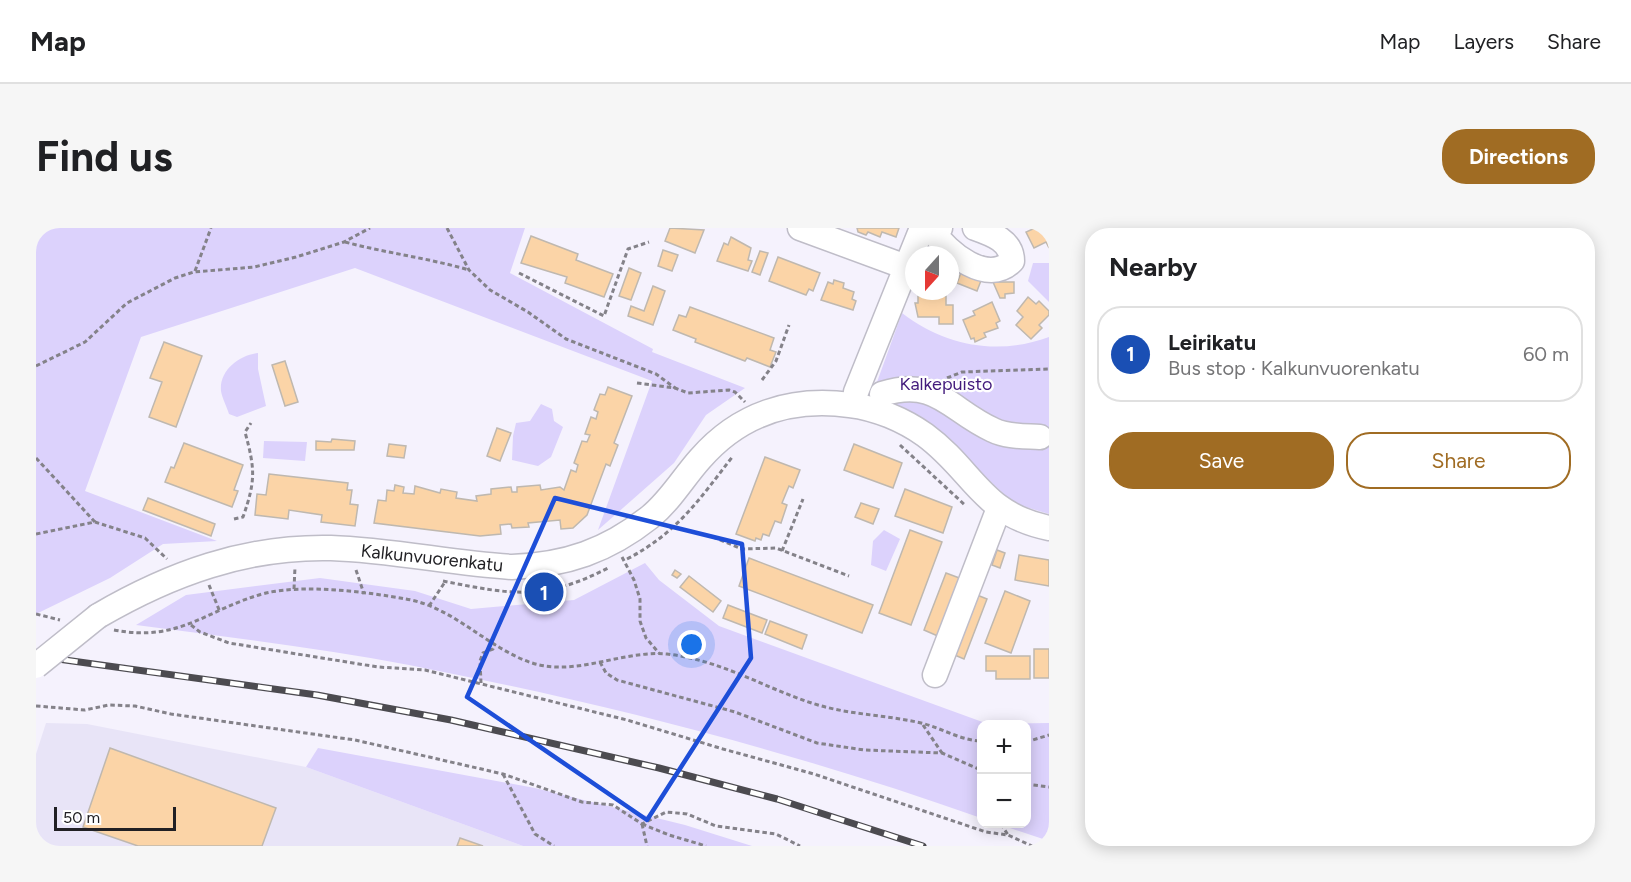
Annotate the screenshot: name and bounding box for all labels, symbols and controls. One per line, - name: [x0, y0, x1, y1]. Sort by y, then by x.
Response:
- text: Map: [30, 24, 86, 58]
- text: Map: [1380, 29, 1420, 54]
- text: Layers: [1453, 29, 1514, 54]
- text: Share: [1547, 29, 1601, 54]
- button: Directions: [1442, 129, 1595, 184]
- text: Find us: [36, 131, 173, 182]
- north arrow: [905, 246, 959, 300]
- text: Nearby: [1109, 251, 1197, 283]
- text: Leirikatu: [1168, 329, 1256, 356]
- text: 1: [1126, 342, 1135, 366]
- text: 60 m: [1523, 342, 1569, 366]
- text: Bus stop · Kalkunvuorenkatu: [1168, 356, 1420, 380]
- park label: Kalkepuisto: [900, 373, 992, 395]
- button: Save: [1109, 432, 1334, 489]
- button: Share: [1346, 432, 1571, 489]
- street label: Kalkunvuorenkatu: [360, 540, 504, 576]
- pin: 1: [524, 570, 564, 614]
- your location: [677, 630, 706, 659]
- map controls: [977, 720, 1031, 828]
- button: +: [977, 720, 1031, 774]
- button: −: [977, 774, 1031, 828]
- scale bar: [54, 804, 176, 832]
- text: 50 m: [63, 808, 100, 827]

